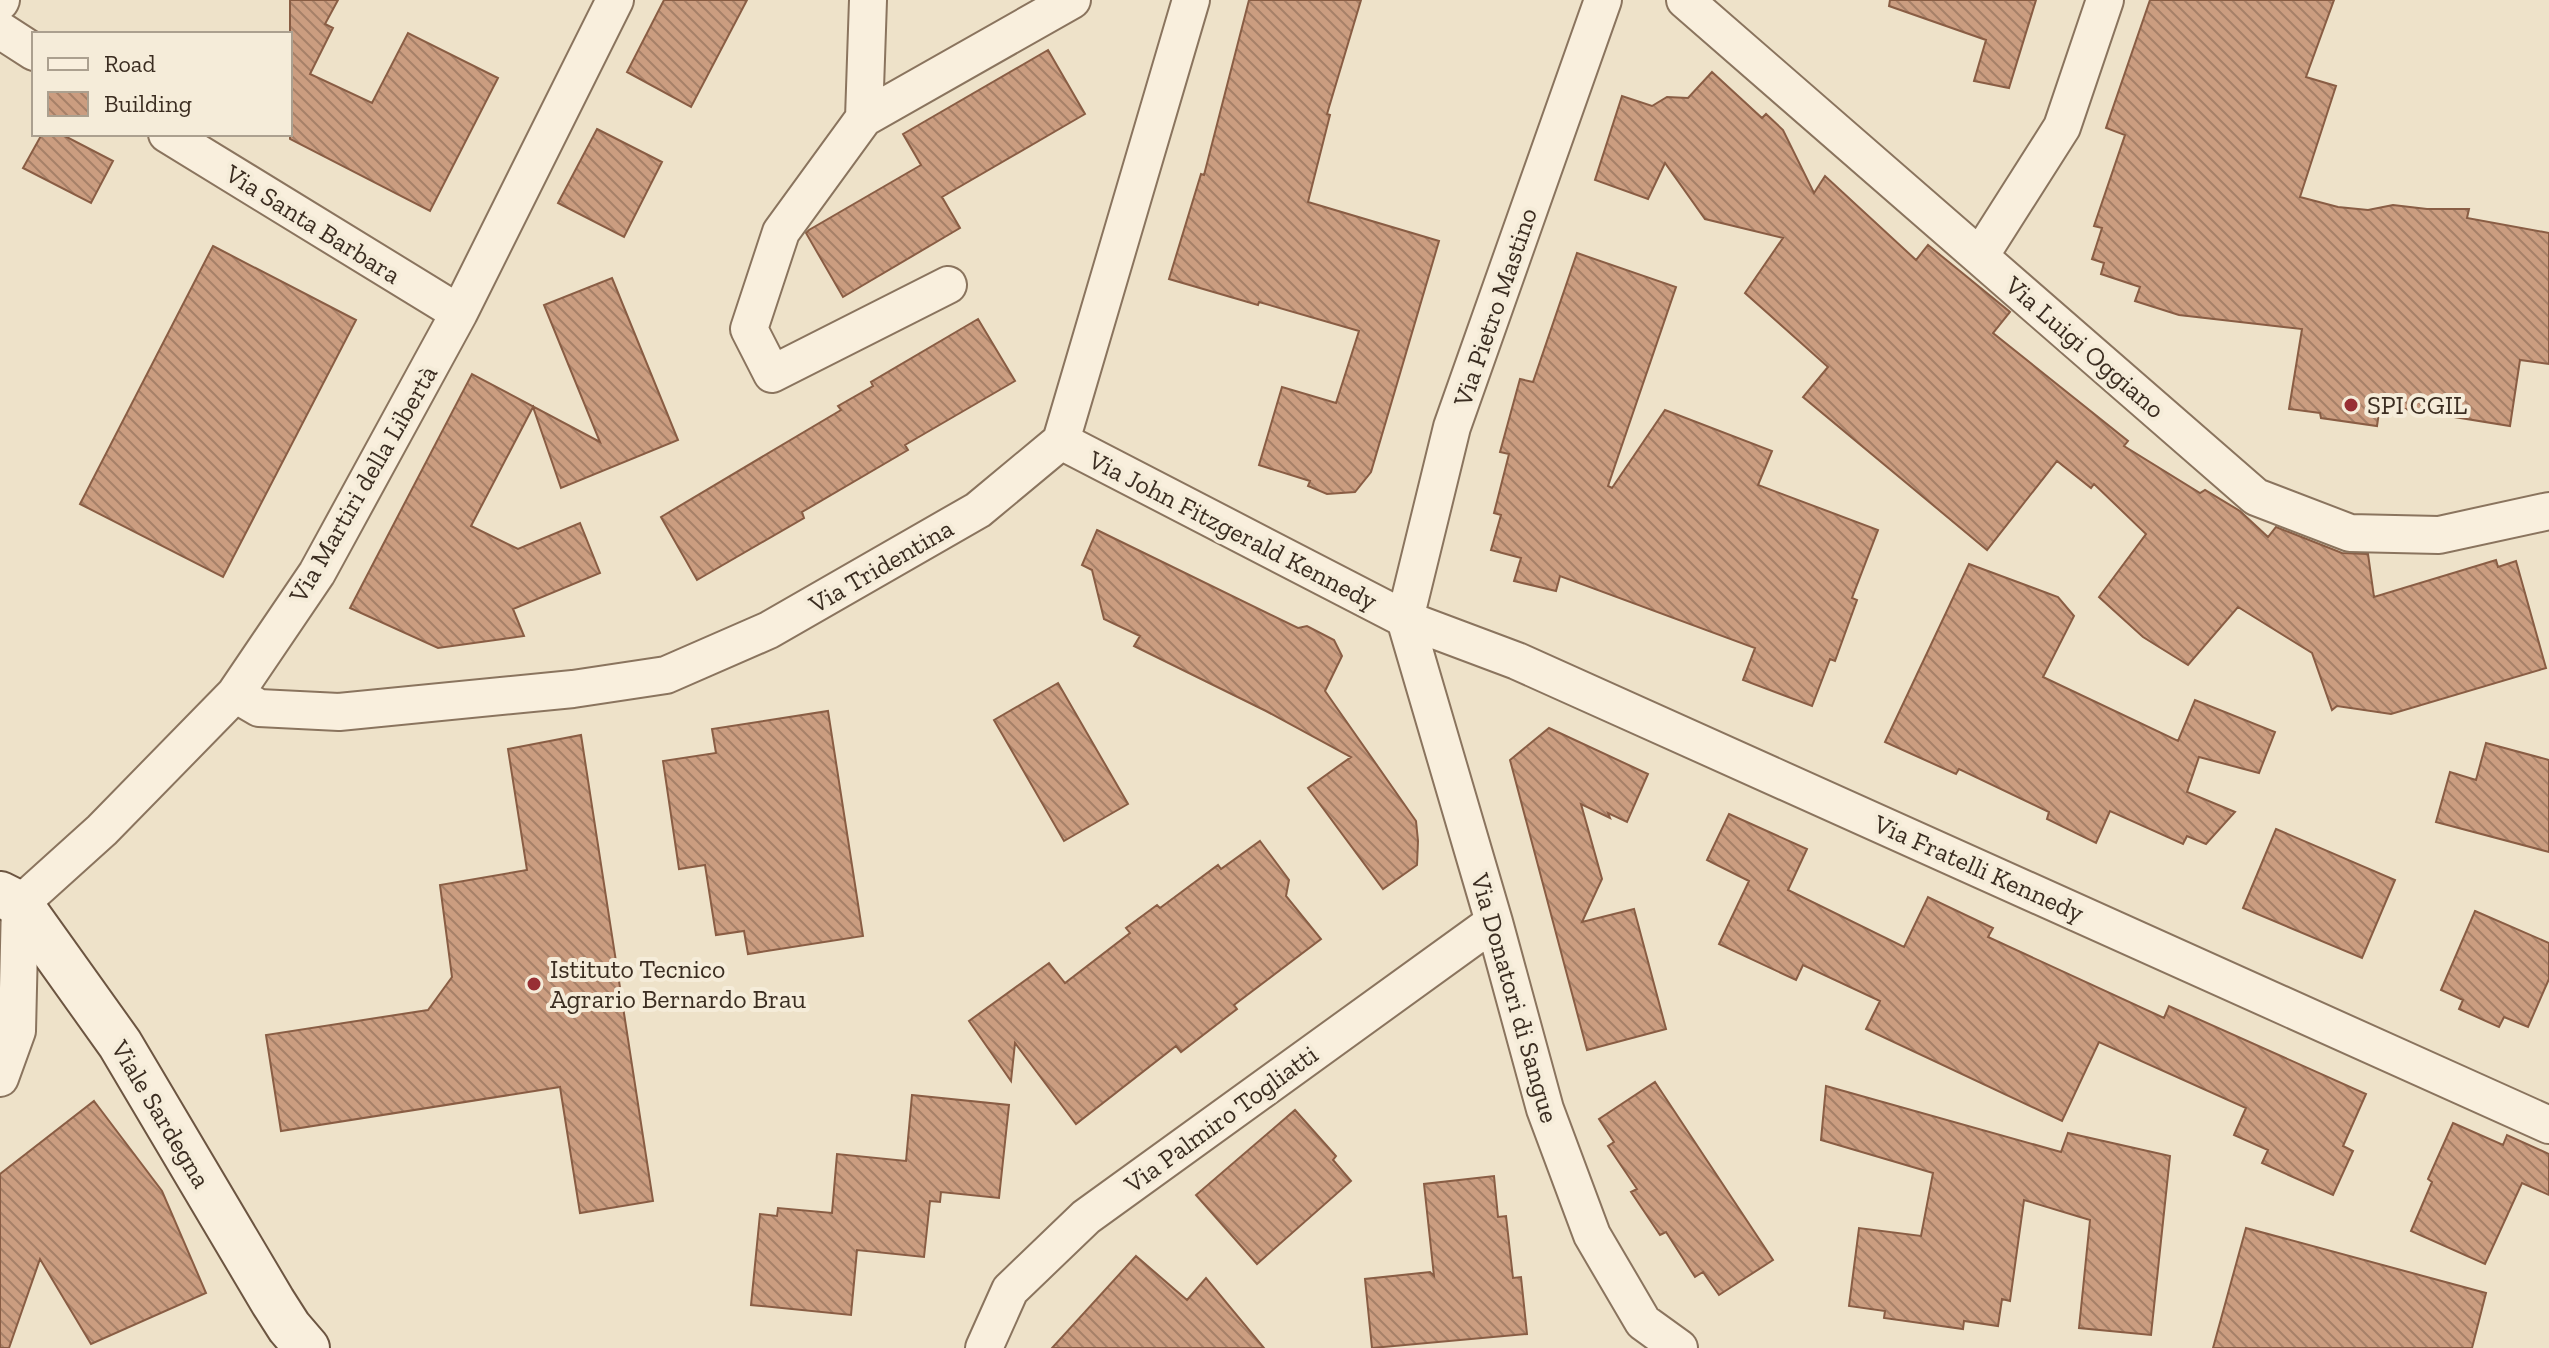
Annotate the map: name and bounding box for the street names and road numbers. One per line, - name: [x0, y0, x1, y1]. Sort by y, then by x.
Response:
- street label: Via Santa Barbara: [219, 157, 407, 291]
- street label: Via Pietro Mastino: [1446, 203, 1544, 412]
- street label: Via Luigi Oggiano: [1998, 268, 2171, 425]
- street label: Via Martiri della Libertà: [281, 359, 444, 609]
- street label: Via John Fitzgerald Kennedy: [1082, 443, 1383, 617]
- street label: Via Tridentina: [802, 512, 959, 621]
- street label: Via Fratelli Kennedy: [1868, 807, 2090, 929]
- street label: Via Donatori di Sangue: [1464, 869, 1566, 1126]
- street label: Viale Sardegna: [104, 1033, 218, 1194]
- street label: Via Palmiro Togliatti: [1117, 1038, 1324, 1200]

